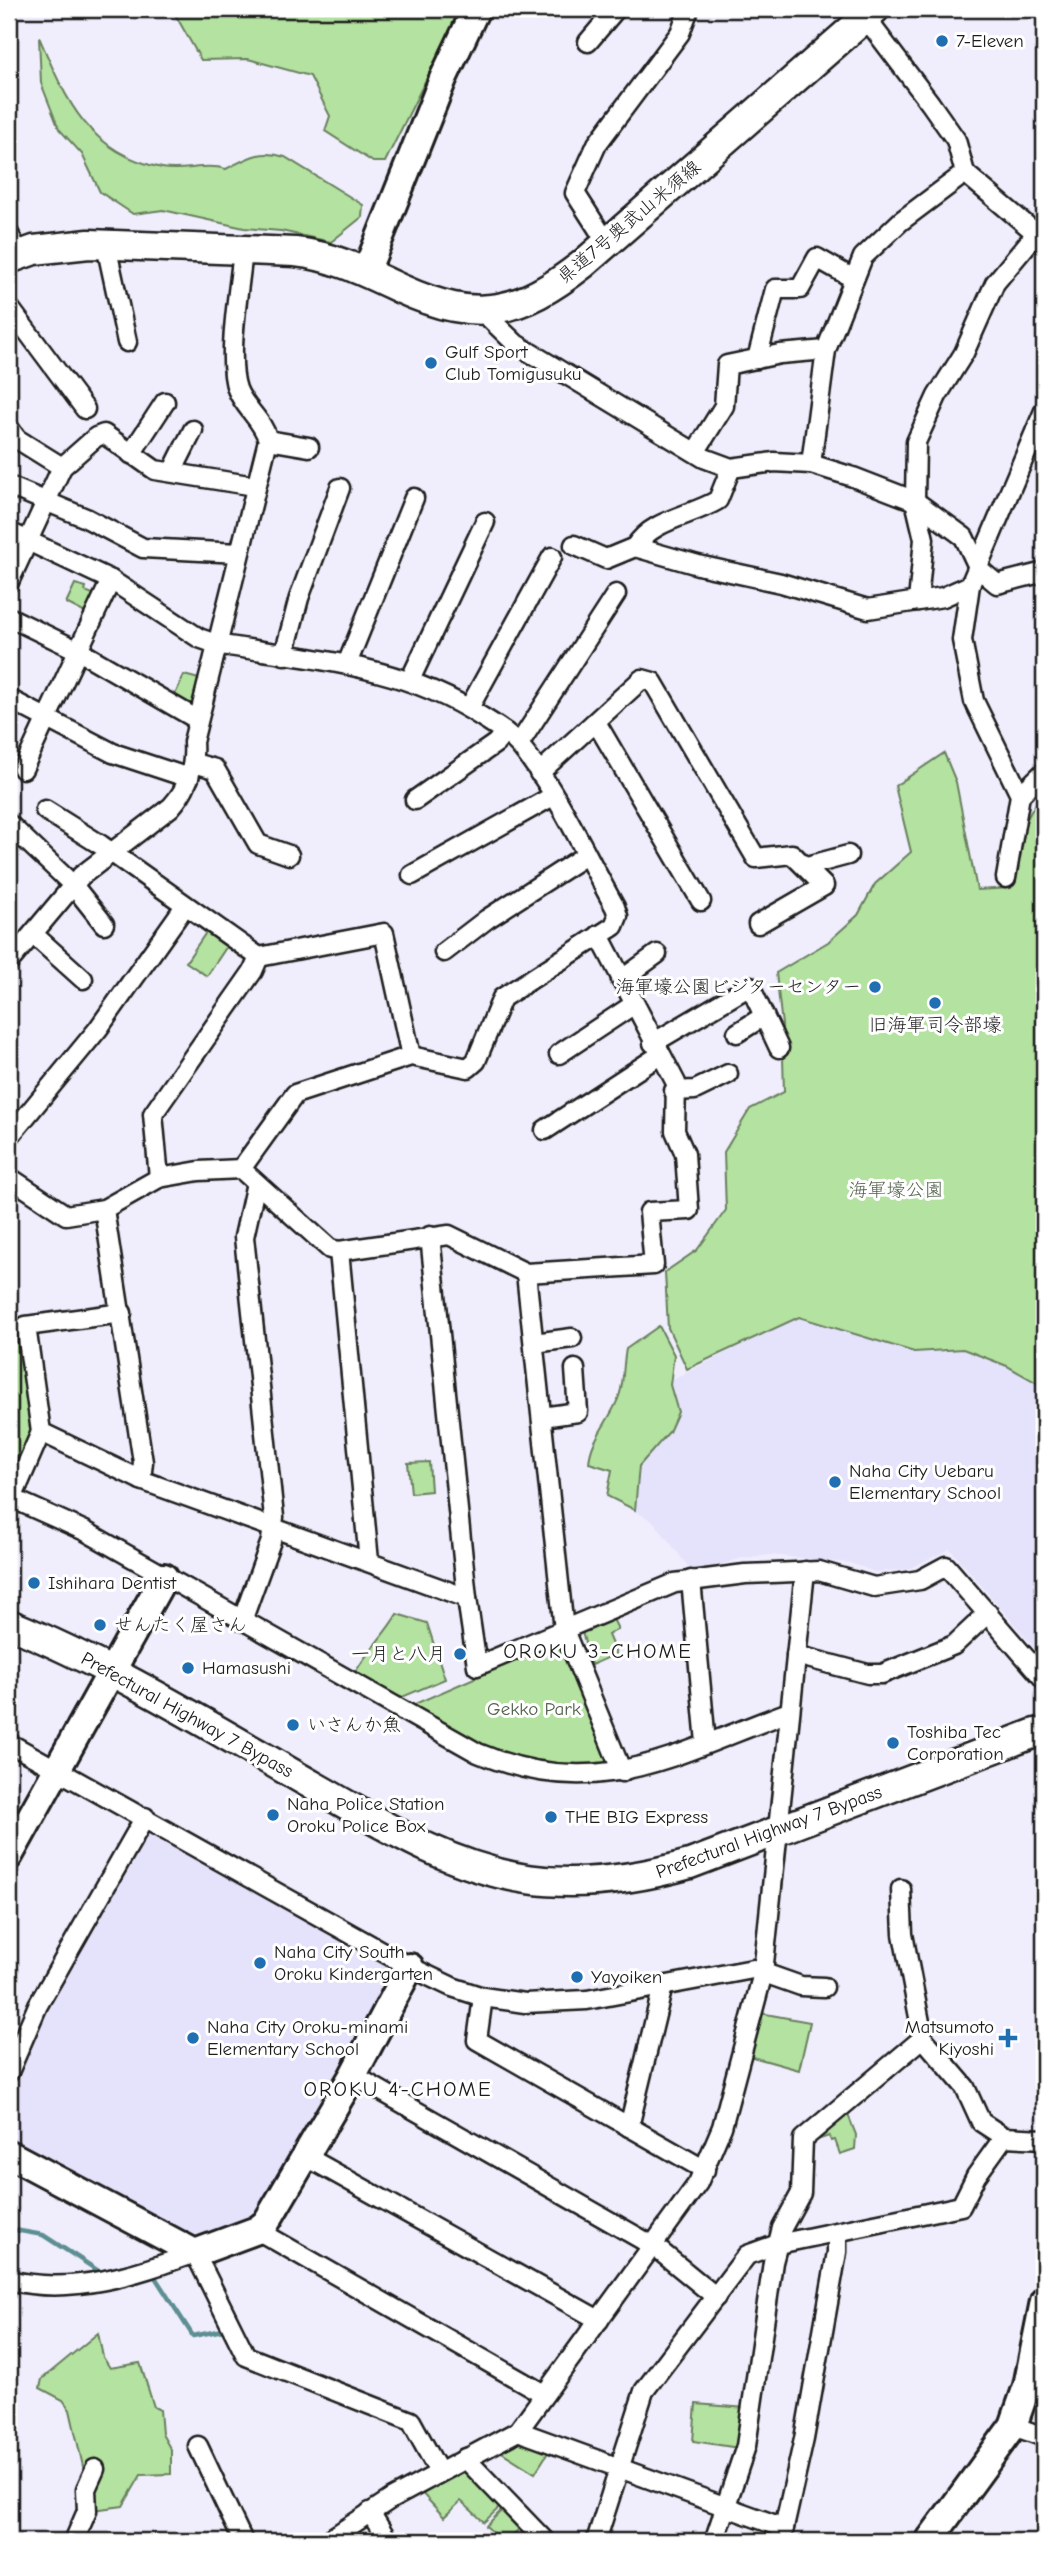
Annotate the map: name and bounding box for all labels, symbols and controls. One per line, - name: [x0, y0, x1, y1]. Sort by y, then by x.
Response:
- place label: 7-Eleven: [956, 30, 1024, 52]
- marker: 7-Eleven: [934, 33, 950, 49]
- street label: 県道7号奥武山米須線: [553, 156, 705, 288]
- place label: Gulf Sport Club Tomigusuku: [445, 341, 582, 385]
- marker: Gulf Sport Club Tomigusuku: [423, 355, 439, 371]
- place label: 海軍壕公園ビジターセンター: [616, 976, 861, 998]
- marker: 海軍壕公園ビジターセンター: [867, 979, 883, 995]
- marker: 旧海軍司令部壕: [927, 995, 943, 1011]
- place label: 旧海軍司令部壕: [868, 1014, 1002, 1036]
- park label: 海軍壕公園: [848, 1179, 944, 1201]
- place label: Naha City Uebaru Elementary School: [849, 1460, 1001, 1504]
- marker: Naha City Uebaru Elementary School: [827, 1474, 843, 1490]
- place label: Ishihara Dentist: [48, 1572, 177, 1594]
- marker: Ishihara Dentist: [26, 1575, 42, 1591]
- place label: せんたく屋さん: [114, 1614, 247, 1636]
- marker: せんたく屋さん: [92, 1617, 108, 1633]
- district label: OROKU 3-CHOME: [503, 1639, 693, 1663]
- place label: 一月と八月: [351, 1643, 446, 1665]
- marker: 一月と八月: [452, 1646, 468, 1662]
- street label: Prefectural Highway 7 Bypass: [77, 1647, 297, 1783]
- place label: Hamasushi: [202, 1657, 291, 1679]
- marker: Hamasushi: [180, 1660, 196, 1676]
- park label: Gekko Park: [487, 1698, 582, 1720]
- place label: いさんか魚: [307, 1714, 401, 1736]
- marker: いさんか魚: [285, 1717, 301, 1733]
- place label: Toshiba Tec Corporation: [907, 1721, 1004, 1765]
- marker: Toshiba Tec Corporation: [885, 1735, 901, 1751]
- street label: Prefectural Highway 7 Bypass: [653, 1781, 885, 1883]
- place label: Naha Police Station Oroku Police Box: [287, 1793, 445, 1837]
- place label: THE BIG Express: [565, 1806, 708, 1828]
- marker: Naha Police Station Oroku Police Box: [265, 1807, 281, 1823]
- marker: THE BIG Express: [543, 1809, 559, 1825]
- place label: Naha City South Oroku Kindergarten: [274, 1941, 433, 1985]
- marker: Naha City South Oroku Kindergarten: [252, 1955, 268, 1971]
- place label: Yayoiken: [591, 1966, 662, 1988]
- marker: Yayoiken: [569, 1969, 585, 1985]
- place label: Naha City Oroku-minami Elementary School: [207, 2016, 408, 2060]
- place label: Matsumoto Kiyoshi: [905, 2016, 994, 2060]
- marker: Naha City Oroku-minami Elementary School: [185, 2030, 201, 2046]
- marker: Matsumoto Kiyoshi: [1000, 2030, 1016, 2046]
- district label: OROKU 4-CHOME: [303, 2077, 493, 2101]

